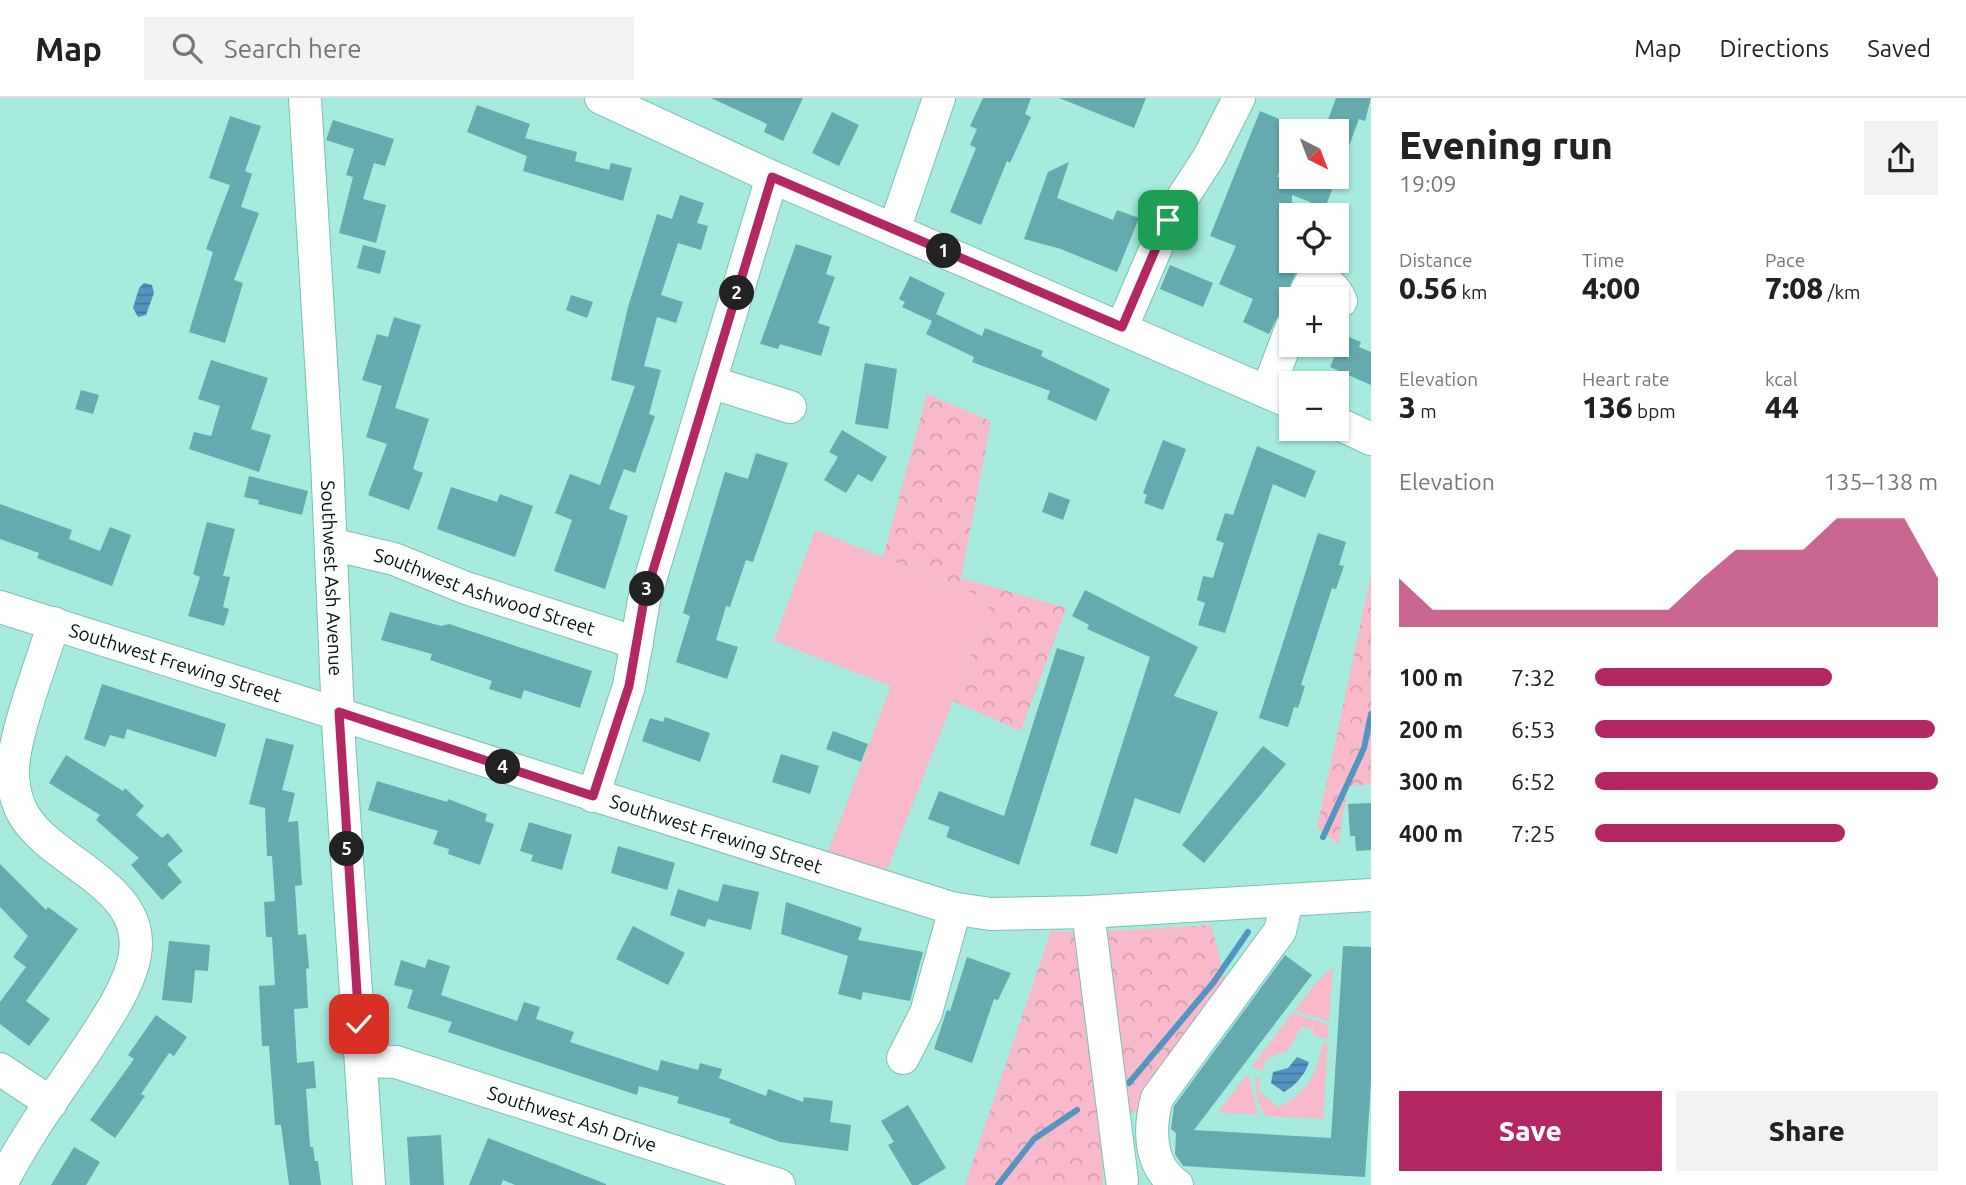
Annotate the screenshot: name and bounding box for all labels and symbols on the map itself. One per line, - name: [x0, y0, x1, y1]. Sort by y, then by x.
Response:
- north arrow: [1279, 119, 1349, 189]
- pin: [1138, 190, 1198, 250]
- pin: 1: [926, 234, 962, 268]
- pin: 2: [720, 276, 754, 310]
- street label: Southwest Ash Avenue: [317, 480, 347, 676]
- street label: Southwest Ashwood Street: [372, 544, 598, 640]
- pin: 3: [630, 572, 664, 606]
- street label: Southwest Frewing Street: [66, 619, 285, 707]
- pin: 4: [486, 750, 520, 784]
- street label: Southwest Frewing Street: [607, 790, 825, 878]
- pin: 5: [330, 832, 364, 866]
- pin: [329, 994, 389, 1054]
- street label: Southwest Ash Drive: [485, 1081, 660, 1156]

